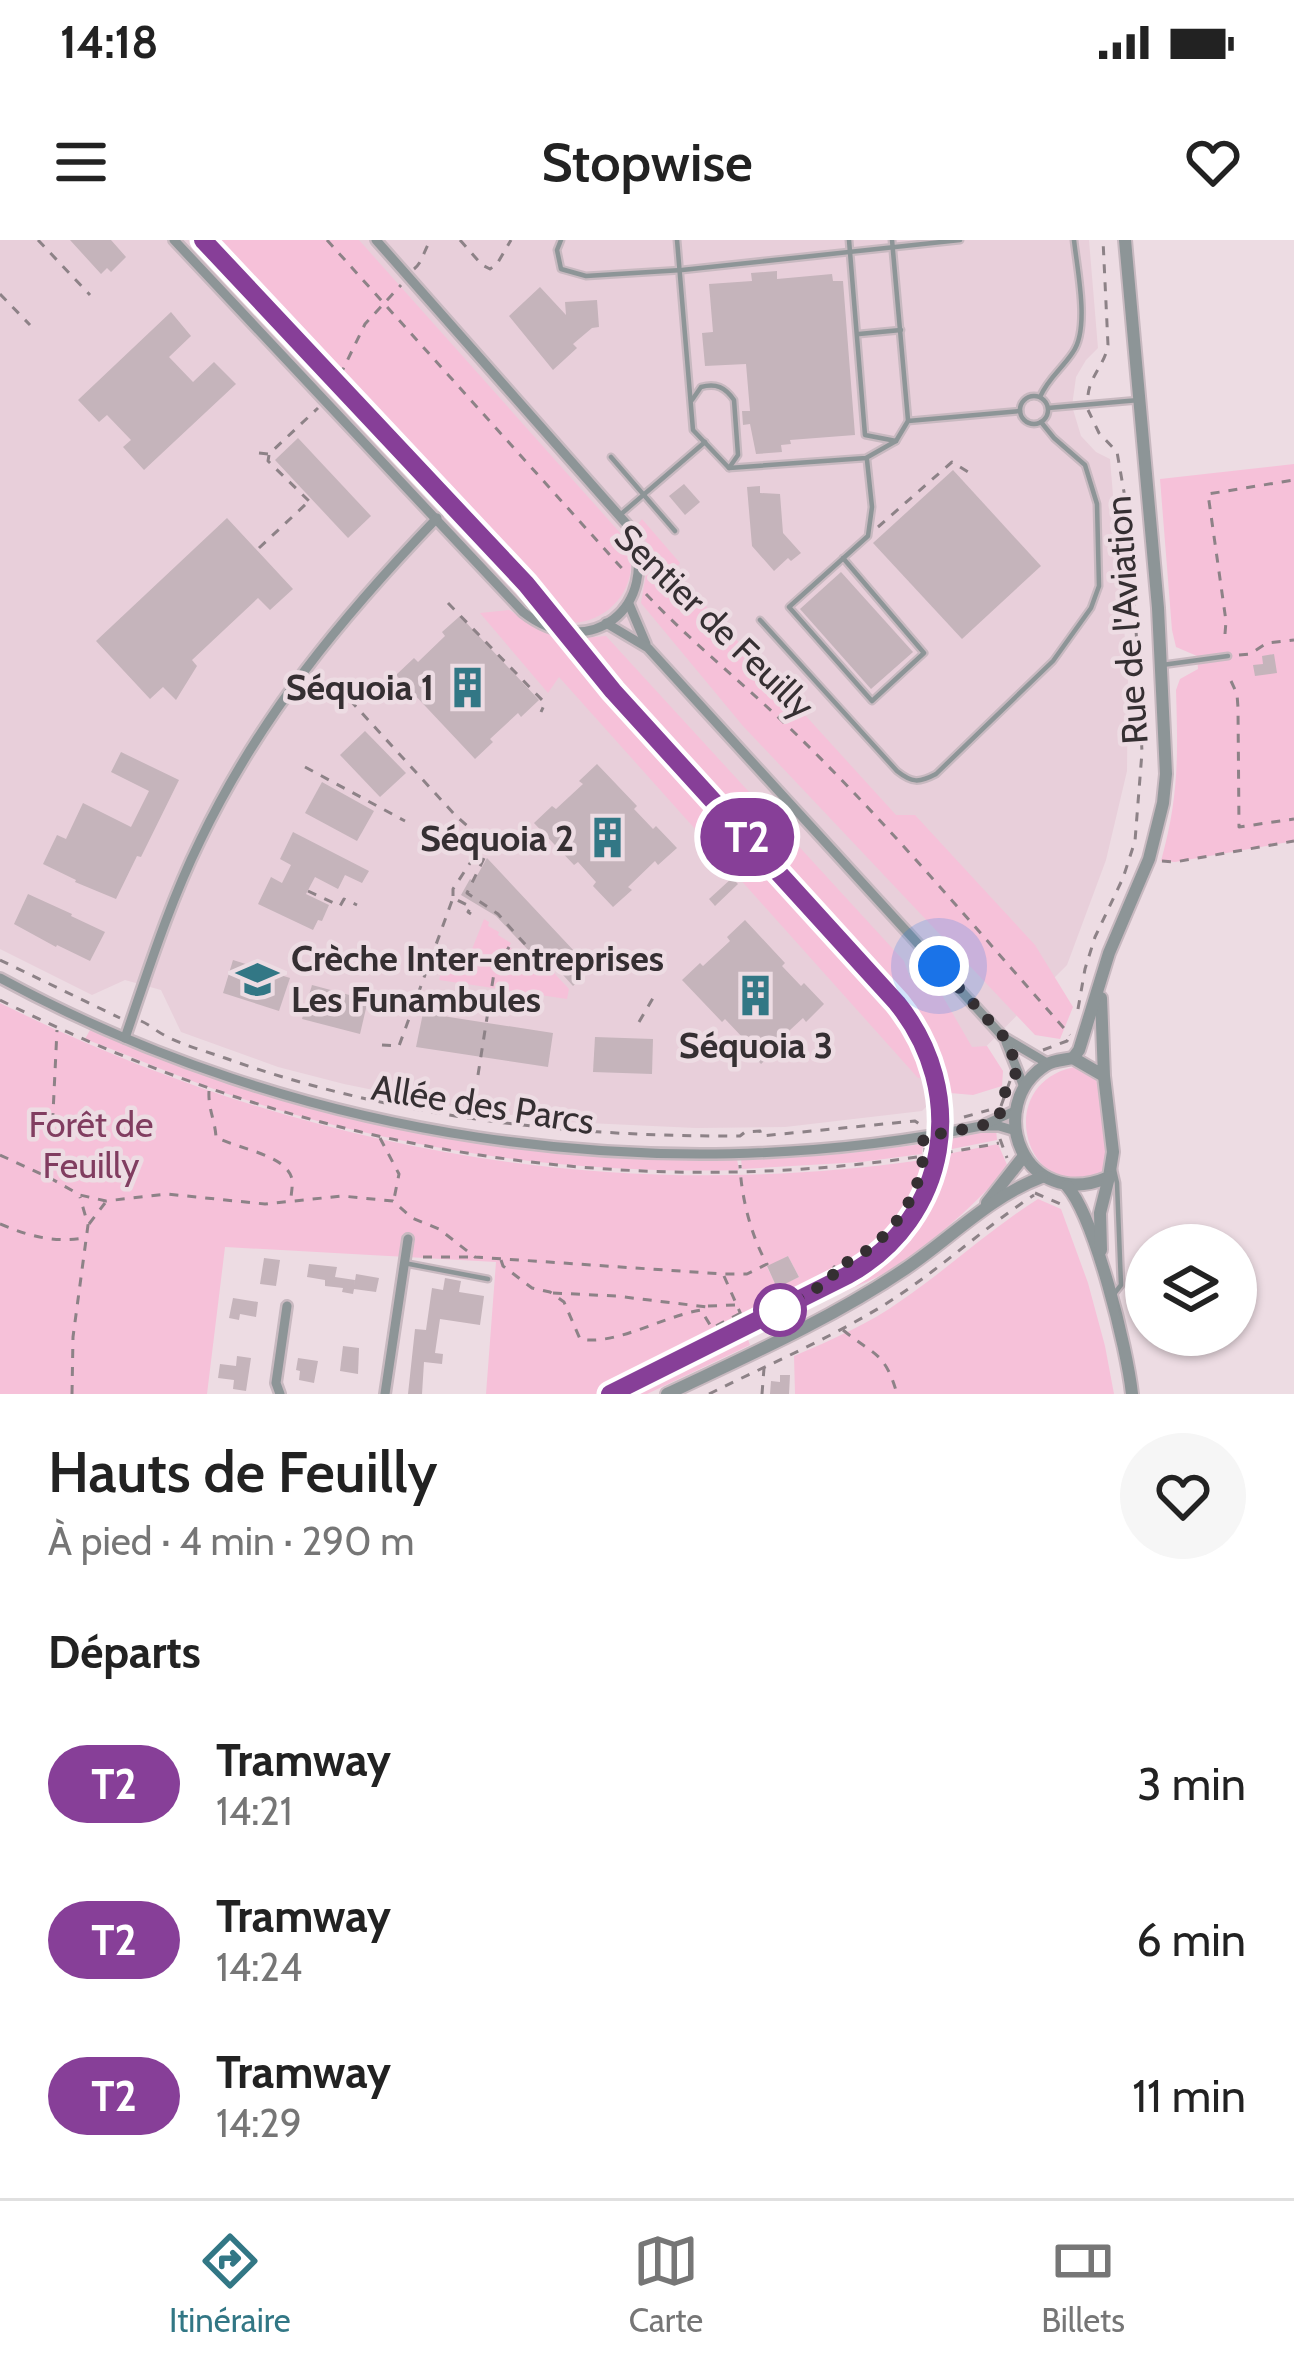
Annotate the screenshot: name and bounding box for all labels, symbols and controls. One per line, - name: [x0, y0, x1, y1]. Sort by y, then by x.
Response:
- text: 14:18: [60, 15, 158, 69]
- icon: menu: [48, 129, 114, 195]
- text: Stopwise: [541, 129, 753, 195]
- icon: heart: [1180, 129, 1246, 195]
- street label: Rue de l'Aviation: [1095, 494, 1157, 746]
- street label: Sentier de Feuilly: [606, 515, 824, 727]
- building icon: Séquoia 1: [445, 664, 491, 710]
- place label: Séquoia 1: [286, 665, 434, 709]
- line badge: T2: [693, 798, 801, 876]
- text: T2: [724, 811, 770, 863]
- building icon: Séquoia 2: [585, 815, 631, 861]
- place label: Séquoia 2: [420, 816, 574, 860]
- place label: Crèche Inter-entreprises Les Funambules: [291, 936, 664, 1021]
- your location: [909, 936, 969, 996]
- school or university icon: Crèche Inter-entreprises Les Funambules: [234, 956, 280, 1002]
- building icon: Séquoia 3: [733, 972, 779, 1018]
- place label: Séquoia 3: [679, 1023, 833, 1067]
- street label: Allée des Parcs: [369, 1065, 597, 1143]
- park label: Forêt de Feuilly: [28, 1102, 154, 1187]
- map controls: [1125, 1224, 1257, 1356]
- button: layers: [1125, 1224, 1257, 1356]
- unlabelled marker: [755, 1285, 805, 1335]
- button: heart: [1120, 1433, 1246, 1559]
- text: Hauts de Feuilly: [48, 1437, 437, 1506]
- text: À pied · 4 min · 290 m: [48, 1517, 414, 1565]
- text: Départs: [48, 1625, 201, 1679]
- text: Tramway: [216, 1733, 391, 1787]
- text: 3 min: [1137, 1757, 1246, 1811]
- text: T2: [91, 1758, 137, 1810]
- text: 14:21: [216, 1787, 293, 1835]
- text: Tramway: [216, 1889, 391, 1943]
- text: 6 min: [1136, 1913, 1246, 1967]
- text: T2: [91, 1914, 137, 1966]
- text: 14:24: [216, 1943, 302, 1991]
- text: Tramway: [216, 2045, 391, 2099]
- text: 11 min: [1132, 2069, 1246, 2123]
- text: T2: [91, 2070, 137, 2122]
- text: 14:29: [216, 2099, 302, 2147]
- tab: Itinéraire: [169, 2228, 291, 2340]
- tab: Carte: [629, 2228, 703, 2340]
- tab: Billets: [1041, 2228, 1125, 2340]

